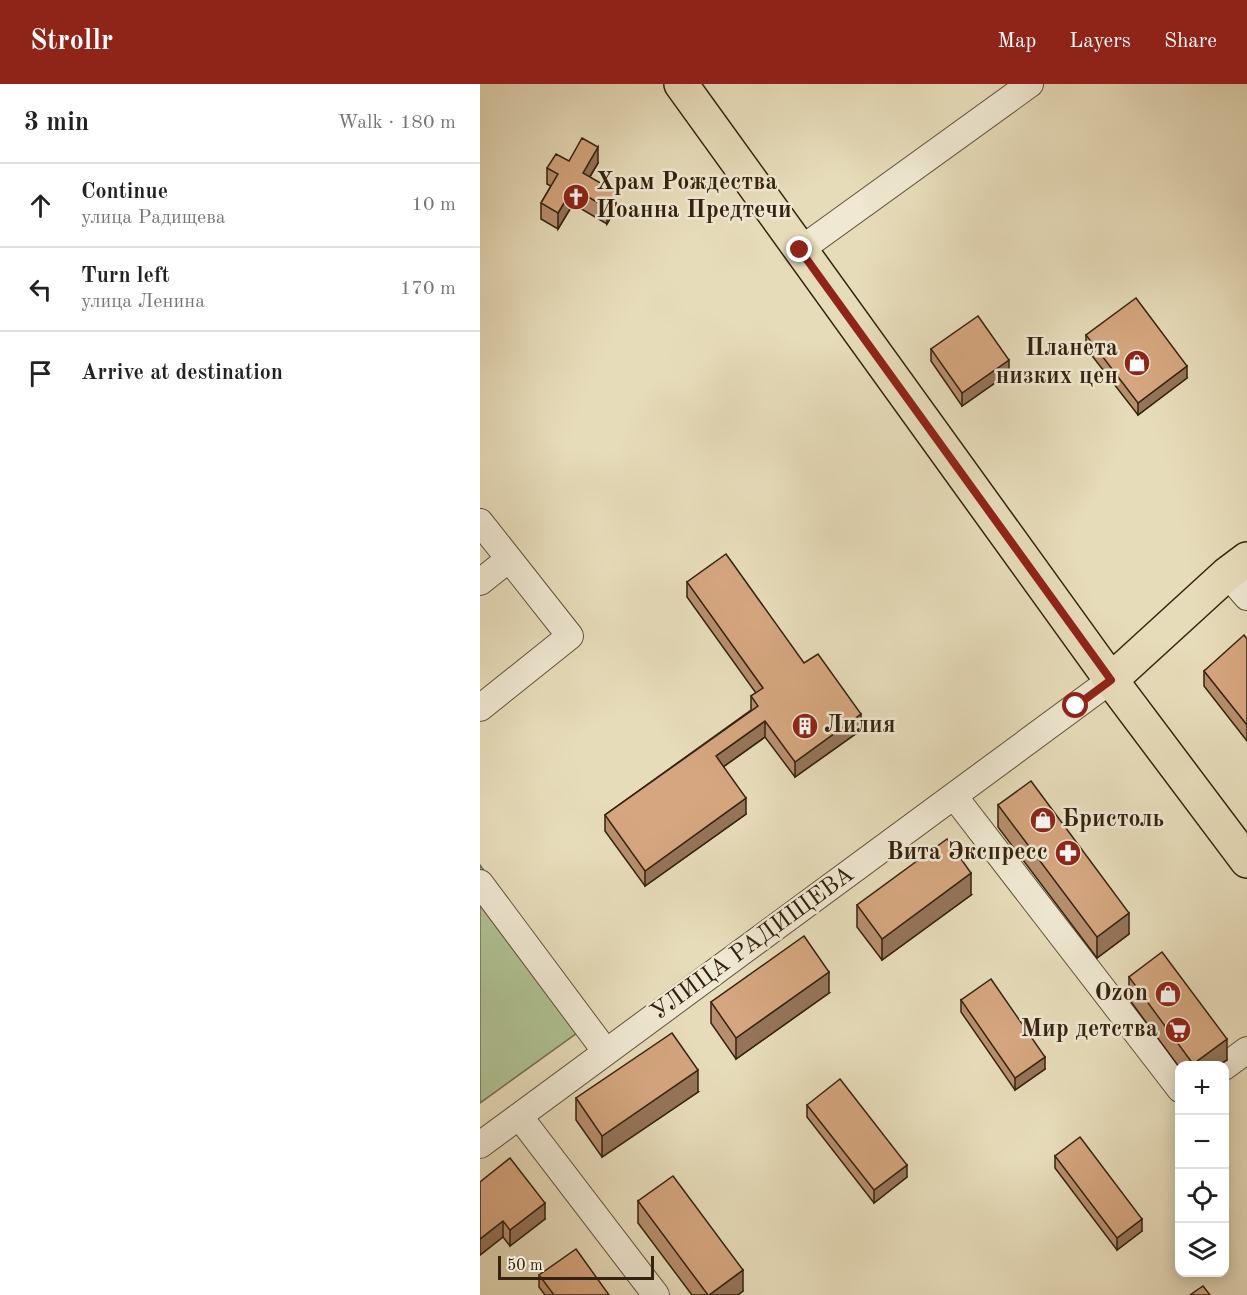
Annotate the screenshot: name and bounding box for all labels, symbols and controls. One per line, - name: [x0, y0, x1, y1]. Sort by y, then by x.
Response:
- text: Strollr: [30, 28, 113, 56]
- text: Map: [997, 31, 1036, 52]
- text: Layers: [1069, 31, 1131, 52]
- text: Share: [1164, 31, 1217, 52]
- text: 3 min: [24, 110, 89, 136]
- text: Walk · 180 m: [337, 113, 456, 133]
- place label: Храм Рождества Иоанна Предтечи: [596, 171, 792, 223]
- text: Continue: [81, 181, 168, 203]
- church icon: Храм Рождества Иоанна Предтечи: [561, 182, 591, 212]
- icon: ahead: [24, 189, 57, 222]
- text: 10 m: [411, 195, 456, 215]
- text: улица Радищева: [81, 208, 226, 228]
- route end: [786, 236, 812, 262]
- text: Turn left: [81, 265, 170, 287]
- icon: left: [24, 273, 57, 306]
- text: 170 m: [400, 279, 456, 299]
- text: улица Ленина: [81, 292, 205, 312]
- place label: Планета низких цен: [996, 337, 1118, 389]
- shop icon: Планета низких цен: [1122, 348, 1152, 378]
- icon: arrive: [24, 357, 57, 390]
- text: Arrive at destination: [81, 362, 283, 384]
- route start: [1062, 692, 1088, 718]
- building icon: Лилия: [790, 711, 820, 741]
- place label: Лилия: [824, 714, 895, 738]
- shop icon: Бристоль: [1028, 805, 1058, 835]
- place label: Бристоль: [1062, 808, 1164, 832]
- pharmacy icon: Вита Экспресс: [1053, 838, 1083, 868]
- place label: Вита Экспресс: [886, 841, 1048, 865]
- street label: УЛИЦА РАДИЩЕВА: [647, 863, 859, 1025]
- shop icon: Ozon: [1153, 979, 1183, 1009]
- place label: Ozon: [1094, 982, 1148, 1006]
- supermarket icon: Мир детства: [1163, 1015, 1193, 1045]
- place label: Мир детства: [1021, 1018, 1158, 1042]
- map controls: [1175, 1061, 1229, 1277]
- button: +: [1175, 1061, 1229, 1115]
- button: −: [1175, 1115, 1229, 1169]
- button: locate: [1175, 1169, 1229, 1223]
- button: layers: [1175, 1223, 1229, 1277]
- scale bar: [498, 1253, 654, 1280]
- text: 50 m: [507, 1258, 543, 1274]

